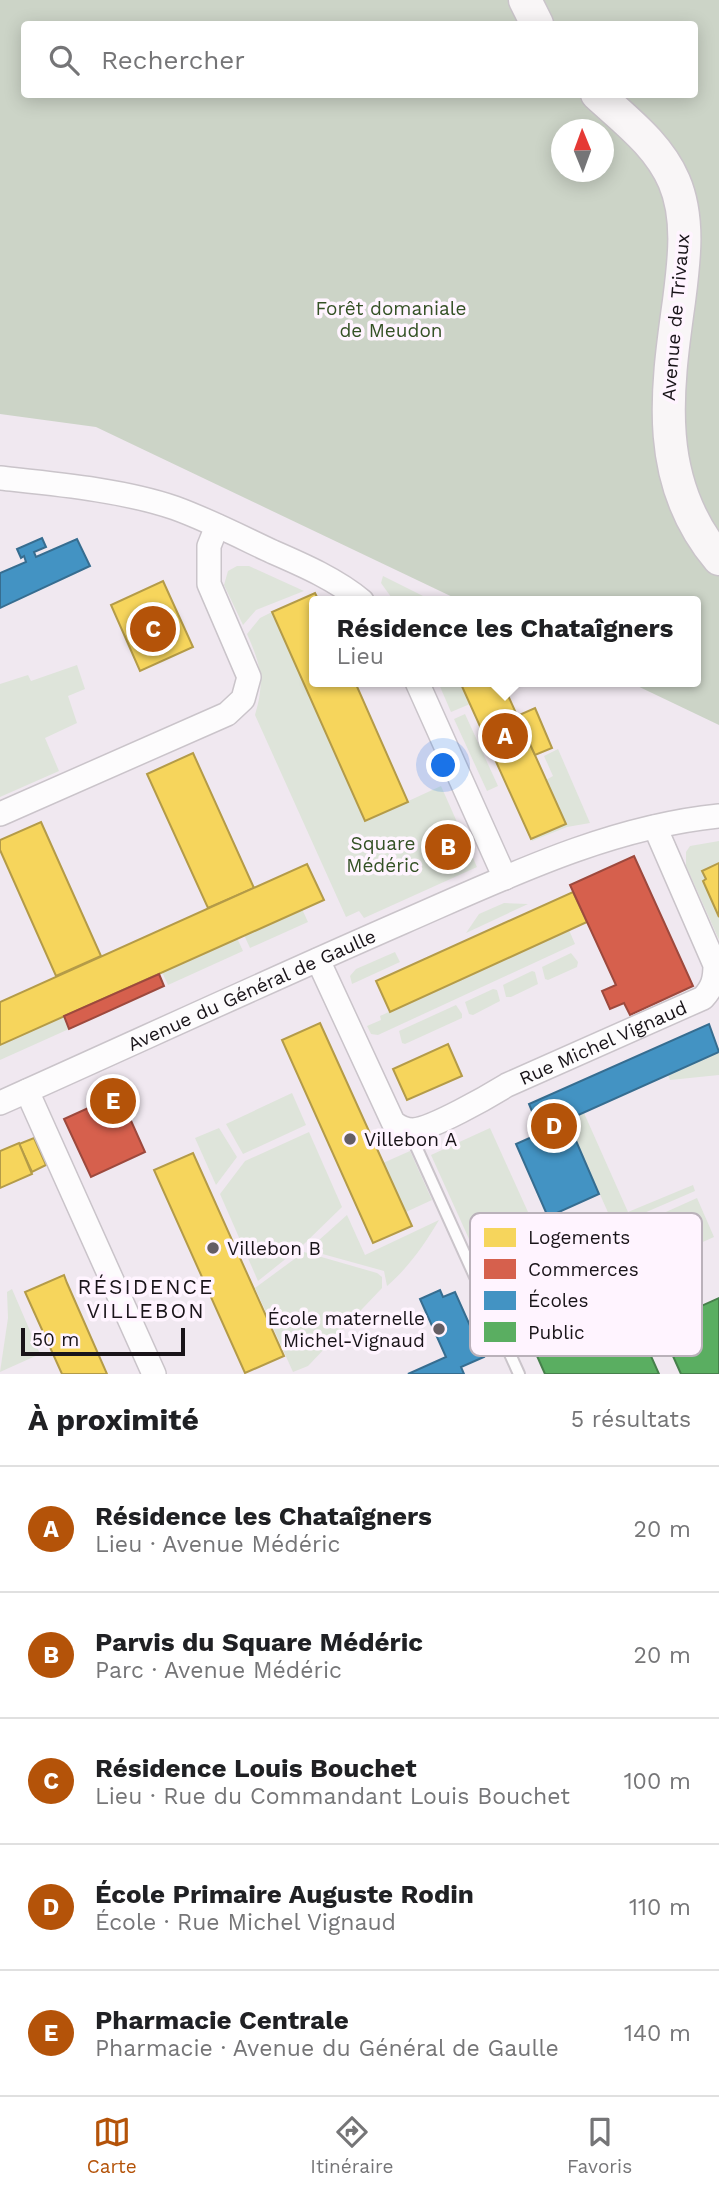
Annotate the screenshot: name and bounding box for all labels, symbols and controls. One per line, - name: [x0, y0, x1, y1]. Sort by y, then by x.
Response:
- search box: [21, 21, 698, 98]
- icon: search: [45, 41, 83, 79]
- text: Rechercher: [101, 45, 245, 75]
- north arrow: [551, 119, 614, 182]
- street label: Avenue de Trivaux: [657, 232, 694, 402]
- park label: Forêt domaniale de Meudon: [315, 297, 467, 342]
- popup: [309, 596, 701, 687]
- pin: C: [130, 603, 176, 655]
- text: Résidence les Chataîgners: [337, 613, 673, 643]
- text: Lieu: [337, 643, 384, 670]
- pin: A: [482, 710, 528, 762]
- your location: [426, 748, 460, 782]
- pin: B: [425, 821, 471, 873]
- park label: Square Médéric: [346, 832, 420, 877]
- street label: Avenue du Général de Gaulle: [124, 924, 379, 1056]
- street label: Rue Michel Vignaud: [516, 996, 690, 1090]
- pin: E: [90, 1075, 136, 1127]
- pin: D: [531, 1100, 577, 1152]
- place label: Villebon A: [364, 1128, 458, 1151]
- marker: Villebon A: [342, 1131, 358, 1147]
- legend: [470, 1213, 702, 1356]
- text: Logements: [528, 1226, 630, 1249]
- place label: Villebon B: [227, 1237, 321, 1260]
- marker: Villebon B: [205, 1240, 221, 1256]
- text: Commerces: [528, 1258, 639, 1281]
- district label: RÉSIDENCE VILLEBON: [78, 1274, 214, 1323]
- text: Écoles: [528, 1289, 589, 1312]
- place label: École maternelle Michel-Vignaud: [267, 1307, 425, 1352]
- marker: École maternelle Michel-Vignaud: [431, 1321, 447, 1337]
- text: Public: [528, 1321, 585, 1344]
- scale bar: [21, 1325, 186, 1357]
- text: 50 m: [32, 1328, 79, 1351]
- text: À proximité: [28, 1402, 199, 1437]
- text: 5 résultats: [571, 1406, 691, 1433]
- text: Résidence les Chataîgners: [95, 1501, 432, 1531]
- text: A: [43, 1516, 59, 1543]
- text: 20 m: [634, 1516, 691, 1543]
- text: Lieu · Avenue Médéric: [95, 1531, 340, 1558]
- text: Parvis du Square Médéric: [95, 1627, 423, 1657]
- text: B: [43, 1642, 59, 1669]
- text: 20 m: [634, 1642, 691, 1669]
- text: Parc · Avenue Médéric: [95, 1657, 342, 1684]
- text: Résidence Louis Bouchet: [95, 1753, 417, 1783]
- text: C: [43, 1768, 59, 1795]
- text: 100 m: [624, 1768, 691, 1795]
- text: Lieu · Rue du Commandant Louis Bouchet: [95, 1783, 570, 1810]
- text: École Primaire Auguste Rodin: [95, 1879, 474, 1909]
- text: D: [43, 1894, 59, 1921]
- text: 110 m: [629, 1894, 691, 1921]
- text: École · Rue Michel Vignaud: [95, 1909, 396, 1936]
- text: Pharmacie Centrale: [95, 2005, 349, 2035]
- text: E: [44, 2020, 58, 2047]
- text: 140 m: [624, 2020, 691, 2047]
- text: Pharmacie · Avenue du Général de Gaulle: [95, 2035, 559, 2062]
- tab: Carte: [87, 2113, 137, 2178]
- tab: Itinéraire: [310, 2113, 393, 2178]
- tab: Favoris: [567, 2113, 632, 2178]

